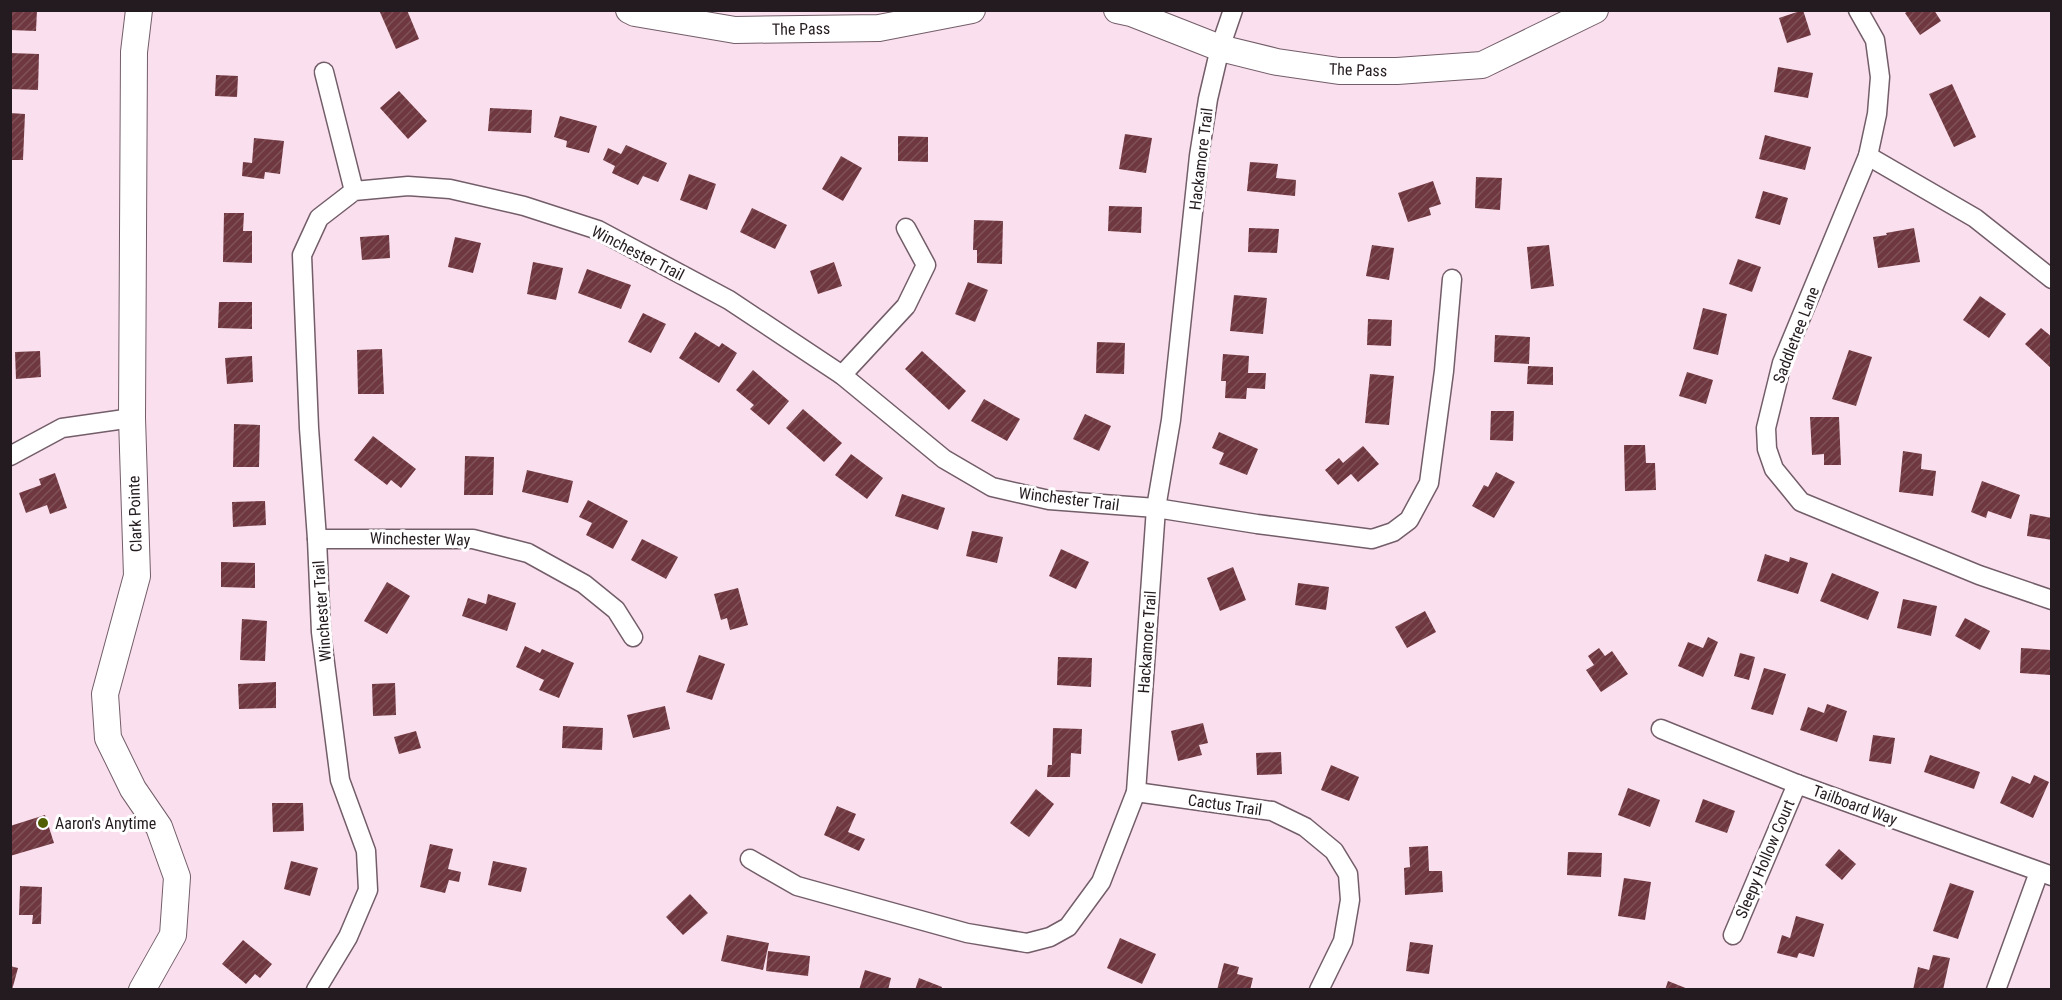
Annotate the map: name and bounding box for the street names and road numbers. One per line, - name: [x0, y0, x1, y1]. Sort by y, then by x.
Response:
- street label: The Pass: [772, 19, 830, 39]
- street label: The Pass: [1329, 59, 1387, 81]
- street label: Hackamore Trail: [1185, 107, 1217, 211]
- street label: Winchester Trail: [589, 222, 687, 284]
- street label: Saddletree Lane: [1769, 284, 1823, 386]
- street label: Clark Pointe: [124, 475, 146, 553]
- street label: Winchester Trail: [1018, 483, 1120, 515]
- street label: Winchester Way: [370, 529, 471, 549]
- street label: Winchester Trail: [309, 560, 335, 662]
- street label: Hackamore Trail: [1134, 590, 1160, 694]
- street label: Tailboard Way: [1810, 781, 1900, 829]
- street label: Cactus Trail: [1187, 790, 1263, 820]
- street label: Sleepy Hollow Court: [1731, 796, 1799, 921]

